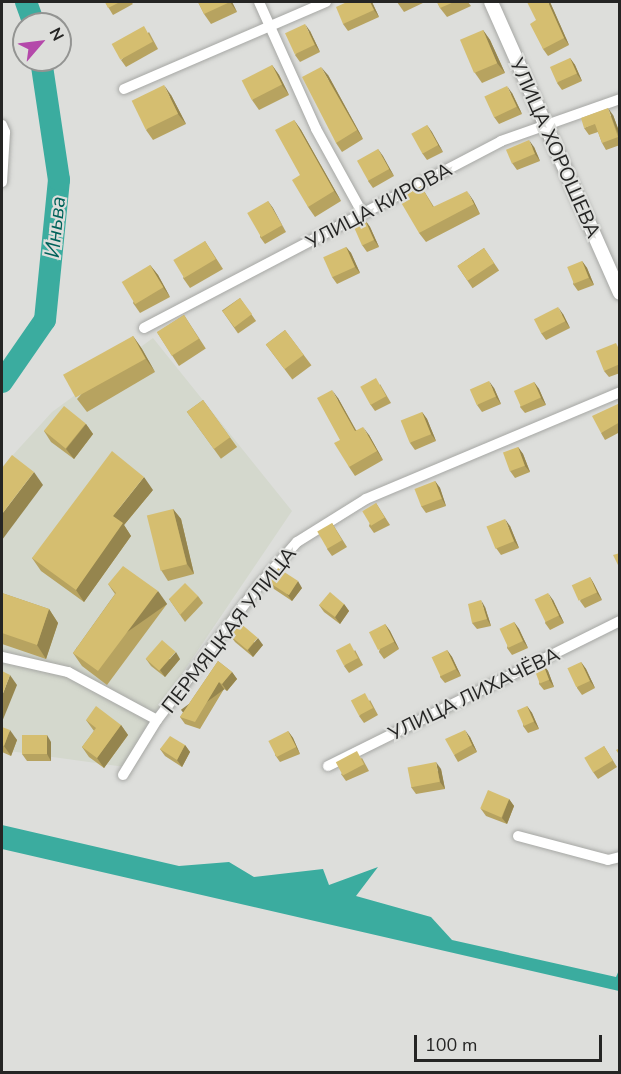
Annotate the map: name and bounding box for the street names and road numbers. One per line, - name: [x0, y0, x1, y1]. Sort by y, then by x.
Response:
- street label: УЛИЦА ХОРОШЕВА: [505, 54, 605, 242]
- street label: УЛИЦА КИРОВА: [302, 158, 456, 254]
- street label: ПЕРМЯЦКАЯ УЛИЦА: [157, 542, 301, 718]
- street label: УЛИЦА ЛИХАЧЁВА: [385, 642, 563, 746]

